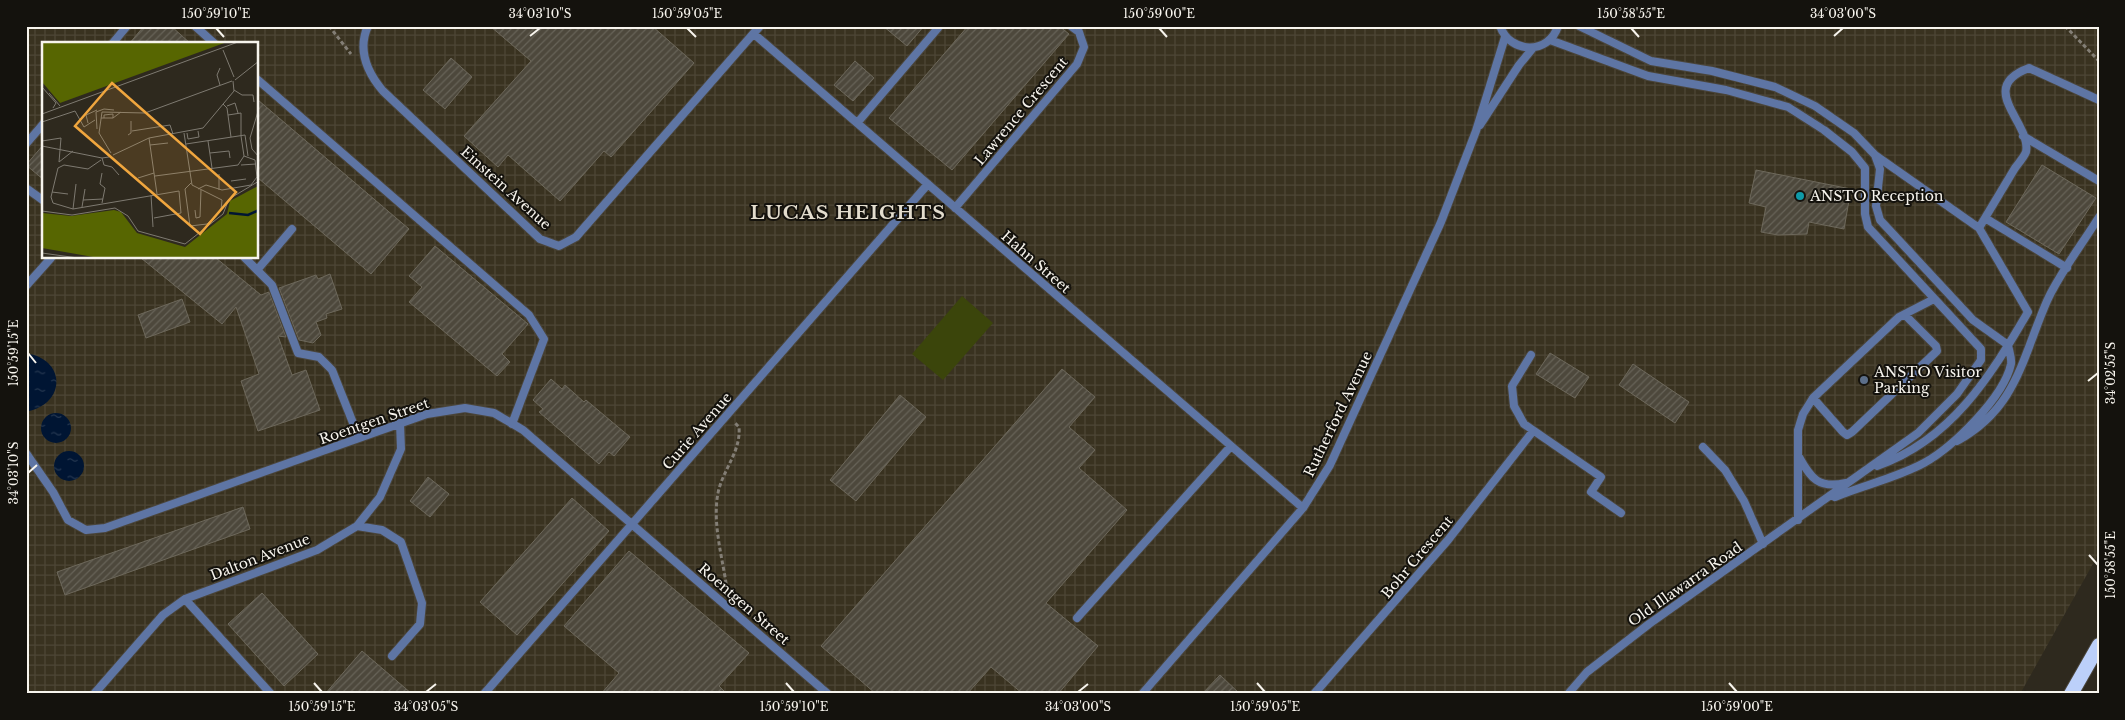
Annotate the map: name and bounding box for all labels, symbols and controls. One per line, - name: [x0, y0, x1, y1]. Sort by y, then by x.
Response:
- text: 150°59'10"E: [182, 6, 251, 21]
- text: 34°03'10"S: [509, 6, 572, 21]
- text: 150°59'05"E: [652, 6, 722, 21]
- text: 150°59'00"E: [1123, 6, 1195, 21]
- text: 150°58'55"E: [1597, 6, 1665, 21]
- text: 34°03'00"S: [1810, 6, 1876, 21]
- inset map: [42, 42, 259, 259]
- street label: Lawrence Crescent: [970, 53, 1072, 169]
- street label: Einstein Avenue: [457, 143, 555, 233]
- place label: ANSTO Reception: [1809, 187, 1944, 205]
- marker: ANSTO Reception: [1794, 190, 1806, 202]
- district label: LUCAS HEIGHTS: [750, 201, 946, 224]
- street label: Hahn Street: [998, 227, 1075, 298]
- text: 150°59'15"E: [6, 319, 21, 387]
- text: 34°02'55"S: [2103, 342, 2118, 404]
- street label: Rutherford Avenue: [1300, 348, 1376, 480]
- place label: ANSTO Visitor Parking: [1873, 363, 1982, 397]
- marker: ANSTO Visitor Parking: [1858, 374, 1870, 386]
- street label: Curie Avenue: [658, 389, 736, 473]
- street label: Roentgen Street: [317, 394, 432, 448]
- text: 34°03'10"S: [6, 441, 21, 504]
- street label: Bohr Crescent: [1377, 511, 1457, 602]
- street label: Dalton Avenue: [208, 530, 312, 584]
- text: 150°58'55"E: [2103, 531, 2118, 599]
- street label: Old Illawarra Road: [1624, 538, 1746, 630]
- street label: Roentgen Street: [695, 559, 794, 649]
- text: 150°59'15"E: [288, 699, 356, 714]
- text: 34°03'05"S: [394, 699, 458, 714]
- text: 150°59'10"E: [760, 699, 829, 714]
- text: 34°03'00"S: [1045, 699, 1111, 714]
- text: 150°59'05"E: [1230, 699, 1300, 714]
- text: 150°59'00"E: [1701, 699, 1773, 714]

